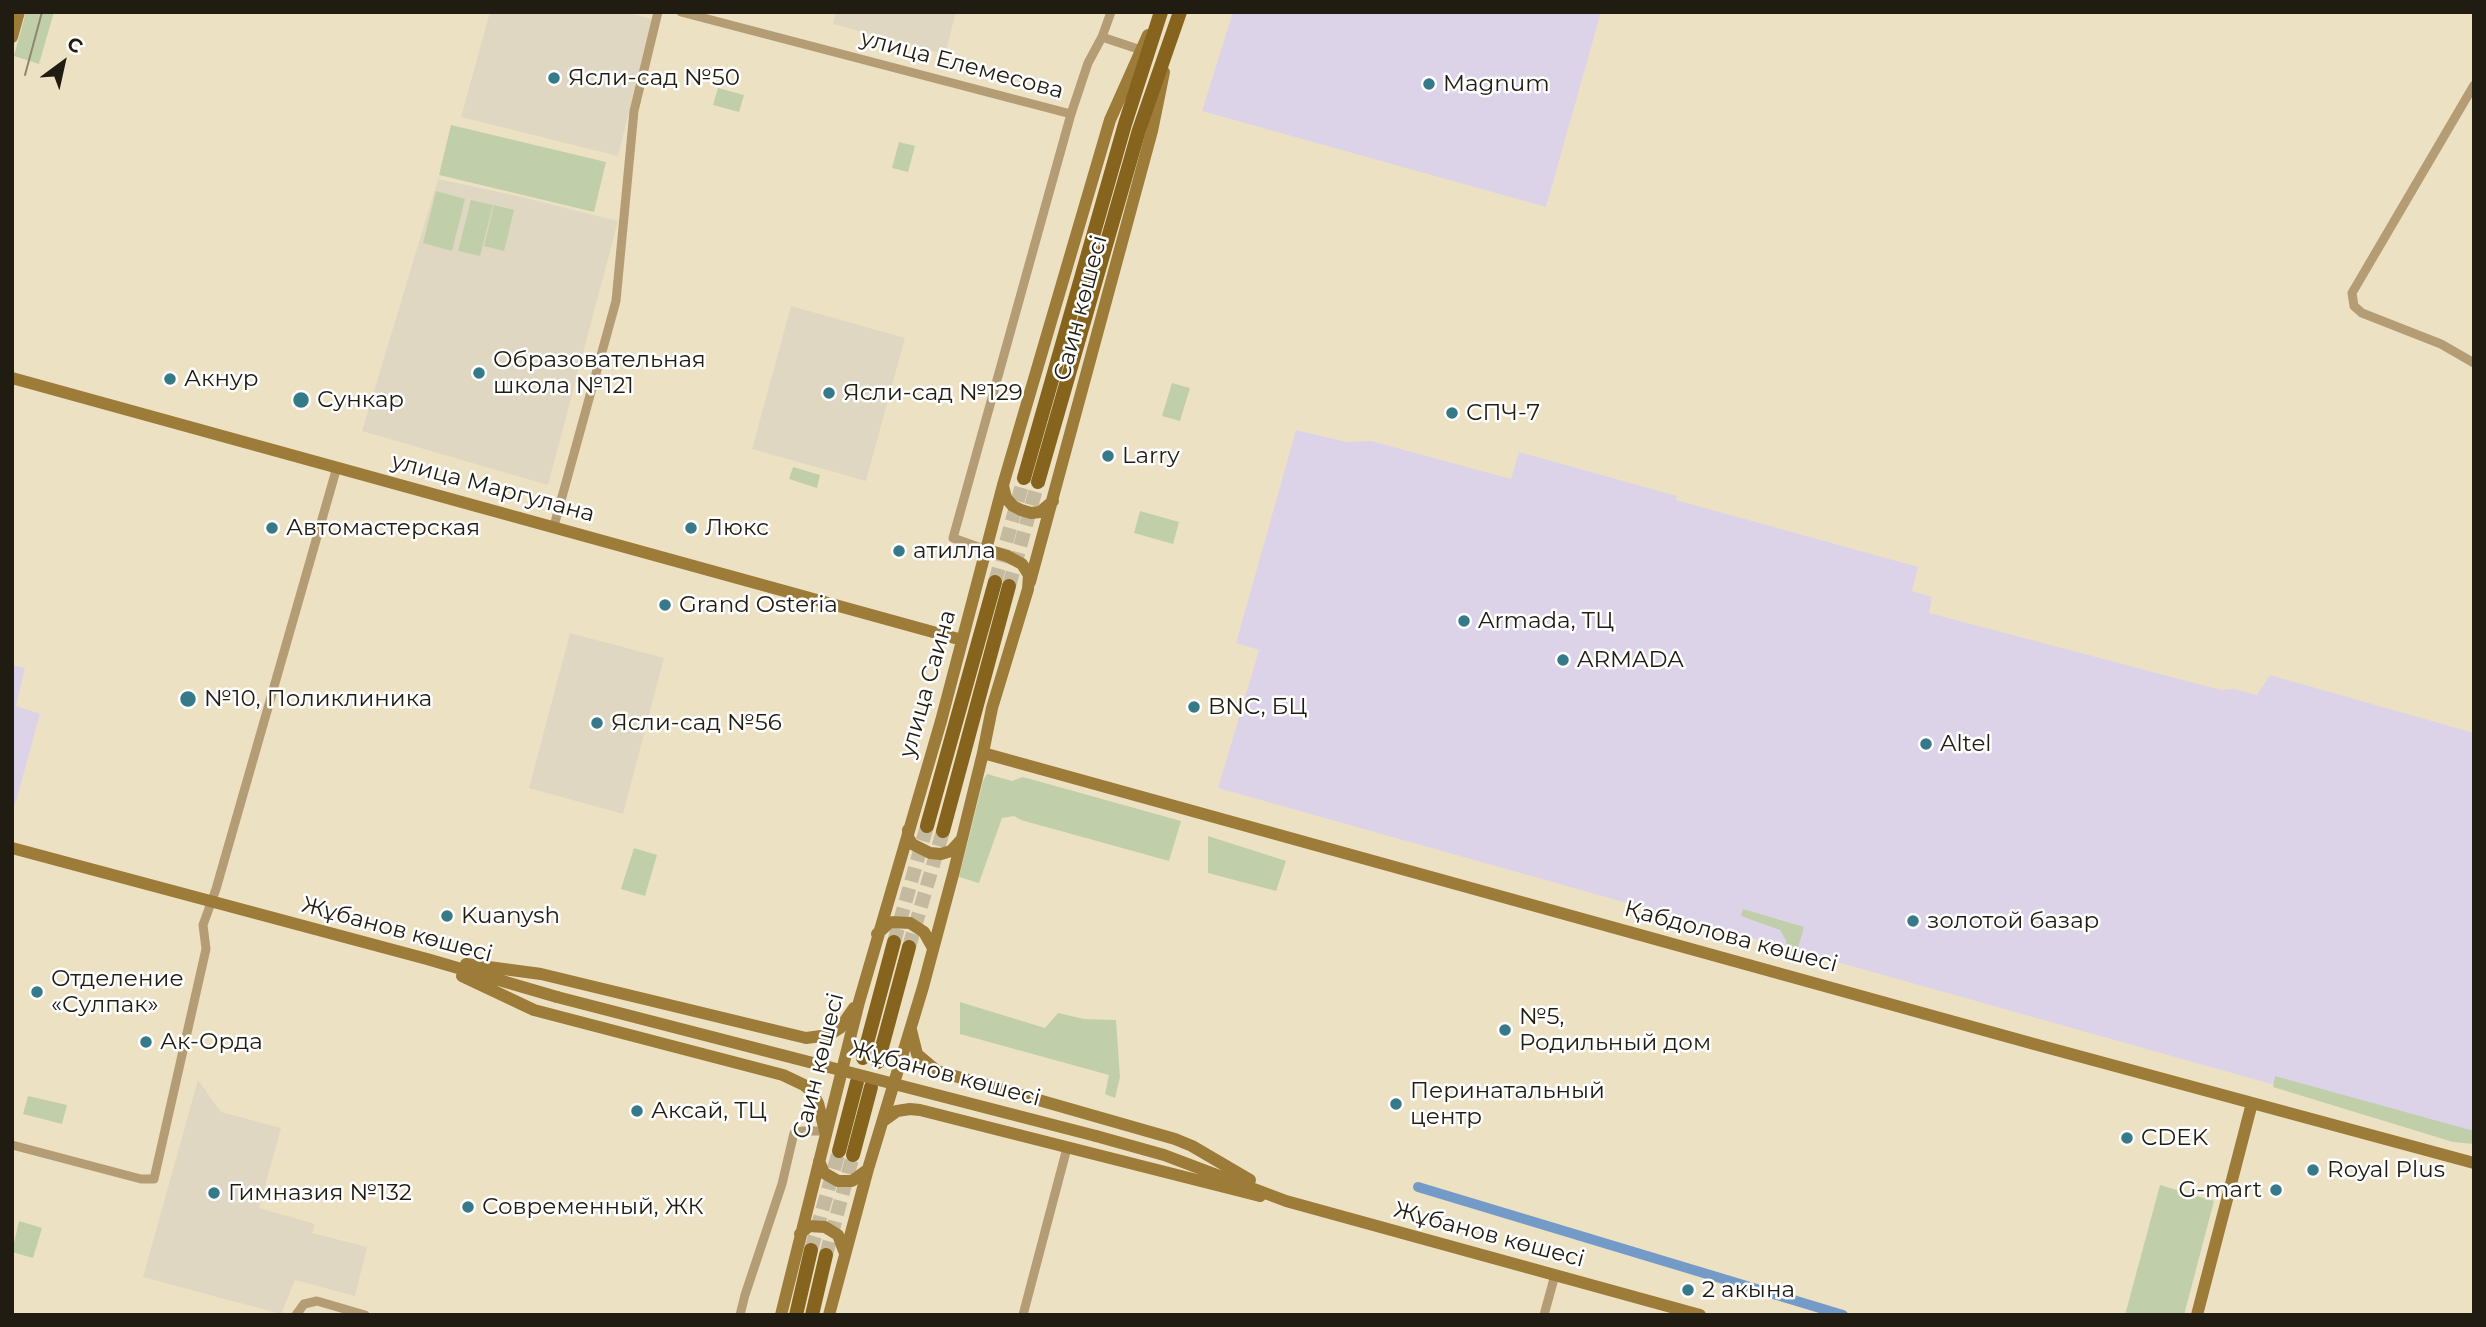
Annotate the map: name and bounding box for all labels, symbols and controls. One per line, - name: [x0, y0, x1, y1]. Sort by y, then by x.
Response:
- street label: улица Елемесова: [858, 25, 1066, 105]
- north arrow: [28, 28, 98, 98]
- text: С: [63, 32, 87, 58]
- place label: Ясли-сад №50: [568, 64, 740, 92]
- marker: Ясли-сад №50: [546, 70, 562, 86]
- place label: Magnum: [1443, 70, 1550, 98]
- marker: Magnum: [1421, 76, 1437, 92]
- street label: Саин көшесі: [1048, 232, 1114, 384]
- place label: Образовательная школа №121: [493, 346, 706, 400]
- place label: Акнур: [184, 365, 259, 393]
- marker: Образовательная школа №121: [471, 365, 487, 381]
- marker: Акнур: [162, 371, 178, 387]
- place label: Ясли-сад №129: [843, 379, 1023, 407]
- marker: Ясли-сад №129: [821, 385, 837, 401]
- place label: Сункар: [317, 386, 404, 414]
- marker: Сункар: [291, 390, 311, 410]
- place label: СПЧ-7: [1466, 399, 1540, 427]
- marker: СПЧ-7: [1444, 405, 1460, 421]
- place label: Larry: [1122, 442, 1180, 470]
- street label: улица Маргулана: [388, 448, 598, 528]
- marker: Larry: [1100, 448, 1116, 464]
- place label: Автомастерская: [286, 514, 480, 542]
- place label: Люкс: [705, 514, 769, 542]
- marker: Автомастерская: [264, 520, 280, 536]
- marker: Люкс: [683, 520, 699, 536]
- place label: атилла: [913, 537, 996, 565]
- marker: атилла: [891, 543, 907, 559]
- place label: Grand Osteria: [679, 591, 838, 619]
- marker: Grand Osteria: [657, 597, 673, 613]
- street label: улица Саина: [894, 607, 962, 761]
- place label: Armada, ТЦ: [1478, 607, 1614, 635]
- marker: Armada, ТЦ: [1456, 613, 1472, 629]
- place label: ARMADA: [1577, 646, 1684, 674]
- marker: ARMADA: [1555, 652, 1571, 668]
- place label: №10, Поликлиника: [204, 685, 432, 713]
- marker: №10, Поликлиника: [178, 689, 198, 709]
- place label: BNC, БЦ: [1208, 693, 1307, 721]
- marker: BNC, БЦ: [1186, 699, 1202, 715]
- place label: Ясли-сад №56: [611, 709, 782, 737]
- marker: Ясли-сад №56: [589, 715, 605, 731]
- place label: Altel: [1940, 730, 1991, 758]
- marker: Altel: [1918, 736, 1934, 752]
- street label: Жұбанов көшесі: [299, 891, 495, 969]
- street label: Қабдолова көшесі: [1621, 895, 1841, 979]
- place label: Kuanysh: [461, 902, 560, 930]
- place label: золотой базар: [1927, 907, 2099, 935]
- marker: Kuanysh: [439, 908, 455, 924]
- marker: золотой базар: [1905, 913, 1921, 929]
- place label: Отделение «Сулпак»: [51, 965, 184, 1019]
- marker: Отделение «Сулпак»: [29, 984, 45, 1000]
- street label: Саин көшесі: [788, 990, 850, 1142]
- place label: №5, Родильный дом: [1519, 1003, 1711, 1057]
- marker: №5, Родильный дом: [1497, 1022, 1513, 1038]
- place label: Ак-Орда: [160, 1028, 263, 1056]
- marker: Ак-Орда: [138, 1034, 154, 1050]
- street label: Жұбанов көшесі: [847, 1035, 1043, 1113]
- place label: Перинатальный центр: [1410, 1077, 1605, 1131]
- marker: Перинатальный центр: [1388, 1096, 1404, 1112]
- place label: Аксай, ТЦ: [651, 1097, 767, 1125]
- marker: Аксай, ТЦ: [629, 1103, 645, 1119]
- place label: CDEK: [2141, 1124, 2208, 1152]
- marker: CDEK: [2119, 1130, 2135, 1146]
- place label: Royal Plus: [2327, 1156, 2445, 1184]
- marker: Royal Plus: [2305, 1162, 2321, 1178]
- place label: G-mart: [2179, 1176, 2262, 1204]
- place label: Гимназия №132: [228, 1179, 412, 1207]
- marker: G-mart: [2268, 1182, 2284, 1198]
- marker: Гимназия №132: [206, 1185, 222, 1201]
- place label: Современный, ЖК: [482, 1193, 704, 1221]
- street label: Жұбанов көшесі: [1391, 1196, 1587, 1274]
- marker: Современный, ЖК: [460, 1199, 476, 1215]
- place label: 2 акына: [1702, 1276, 1795, 1304]
- marker: 2 акына: [1680, 1282, 1696, 1298]

